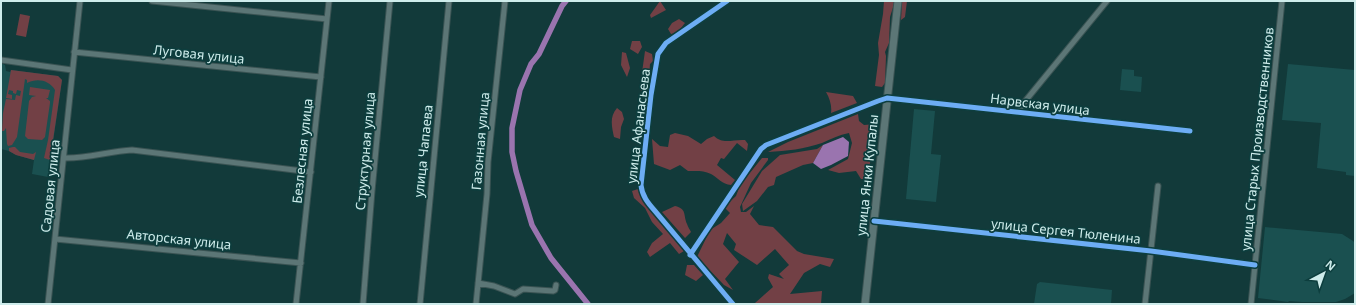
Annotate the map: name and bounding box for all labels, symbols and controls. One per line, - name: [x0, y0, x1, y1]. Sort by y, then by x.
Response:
- street label: улица Старых Производственников: [1236, 26, 1278, 252]
- street label: Луговая улица: [153, 40, 245, 68]
- street label: улица Афанасьева: [622, 68, 654, 184]
- street label: Нарвская улица: [989, 89, 1091, 119]
- street label: Структурная улица: [351, 91, 379, 211]
- street label: Газонная улица: [467, 91, 493, 191]
- street label: Безлесная улица: [288, 98, 316, 204]
- street label: улица Чапаева: [409, 104, 437, 198]
- street label: улица Янки Купалы: [852, 113, 882, 237]
- street label: Садовая улица: [36, 139, 64, 233]
- street label: улица Сергея Тюленина: [990, 214, 1142, 248]
- street label: Авторская улица: [126, 225, 232, 253]
- north arrow: [1304, 253, 1344, 293]
- text: N: [1323, 256, 1339, 274]

